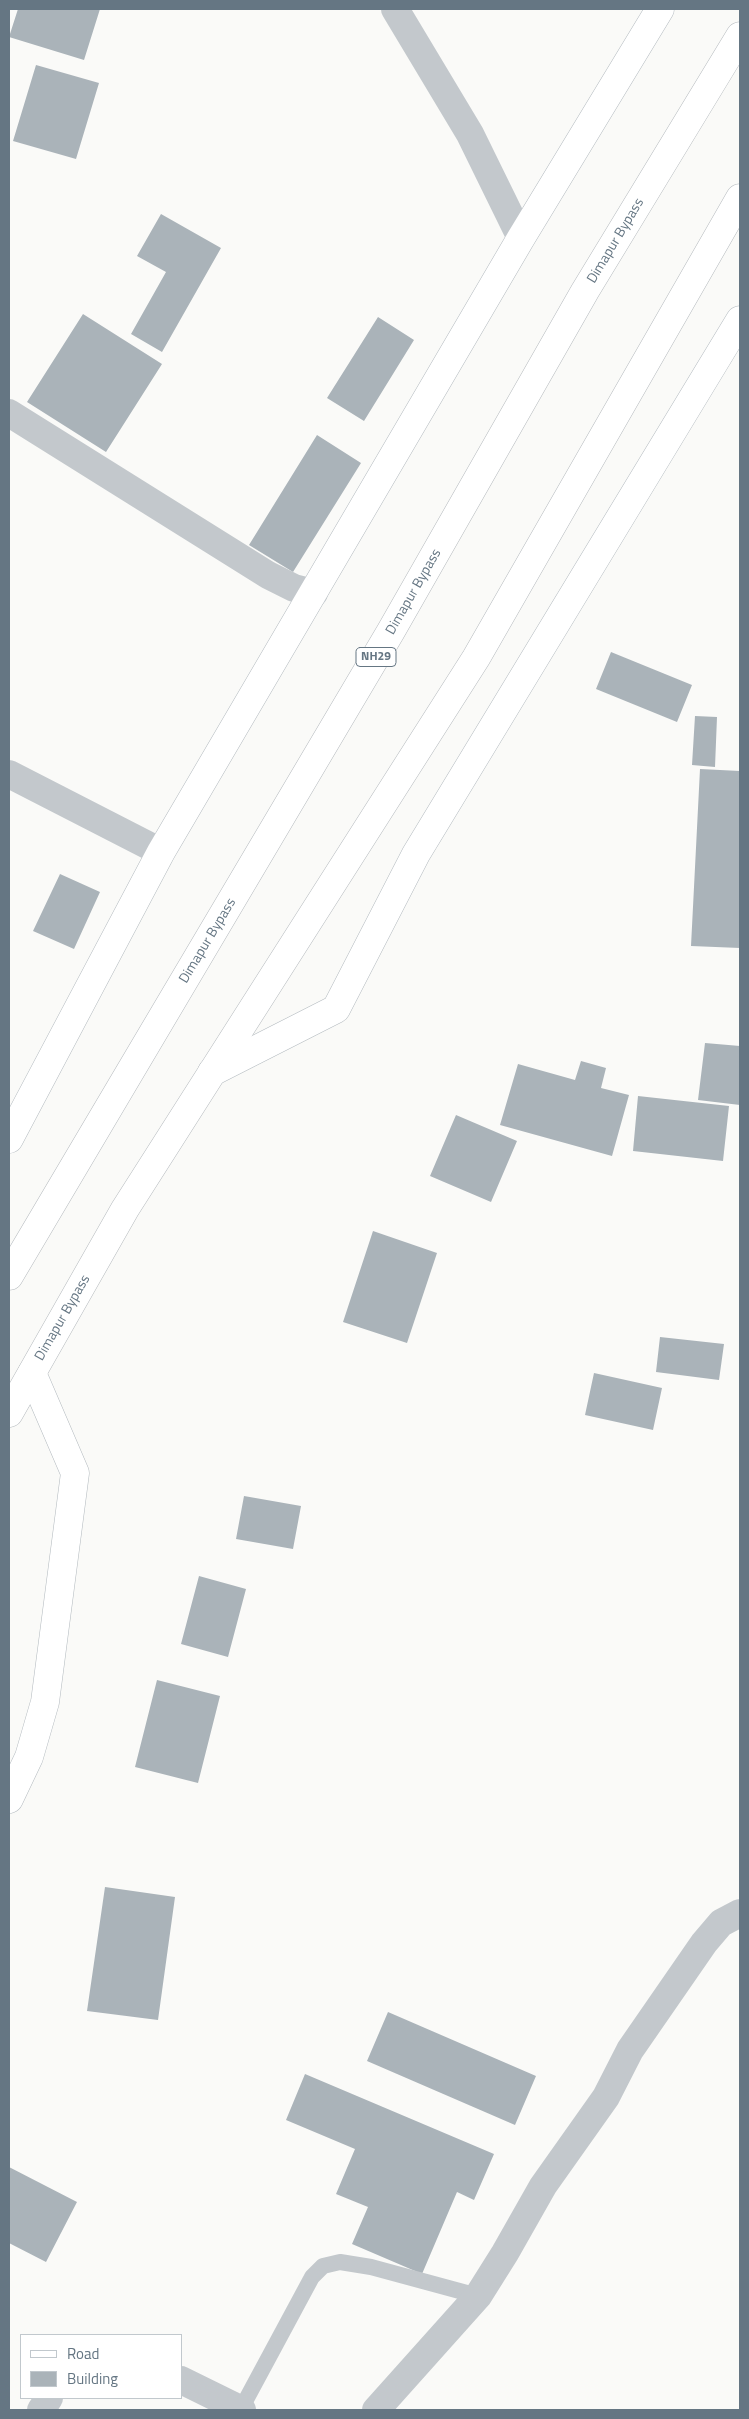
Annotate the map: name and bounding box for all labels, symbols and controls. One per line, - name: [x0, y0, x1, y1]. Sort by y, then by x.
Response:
- street label: Dimapur Bypass: [584, 195, 648, 287]
- street label: Dimapur Bypass: [383, 546, 445, 638]
- road number: NH29: [356, 648, 396, 666]
- street label: Dimapur Bypass: [176, 895, 240, 987]
- street label: Dimapur Bypass: [32, 1272, 94, 1364]
- legend: [20, 2334, 182, 2399]
- text: Road: [67, 2342, 99, 2365]
- text: Building: [67, 2367, 118, 2390]

